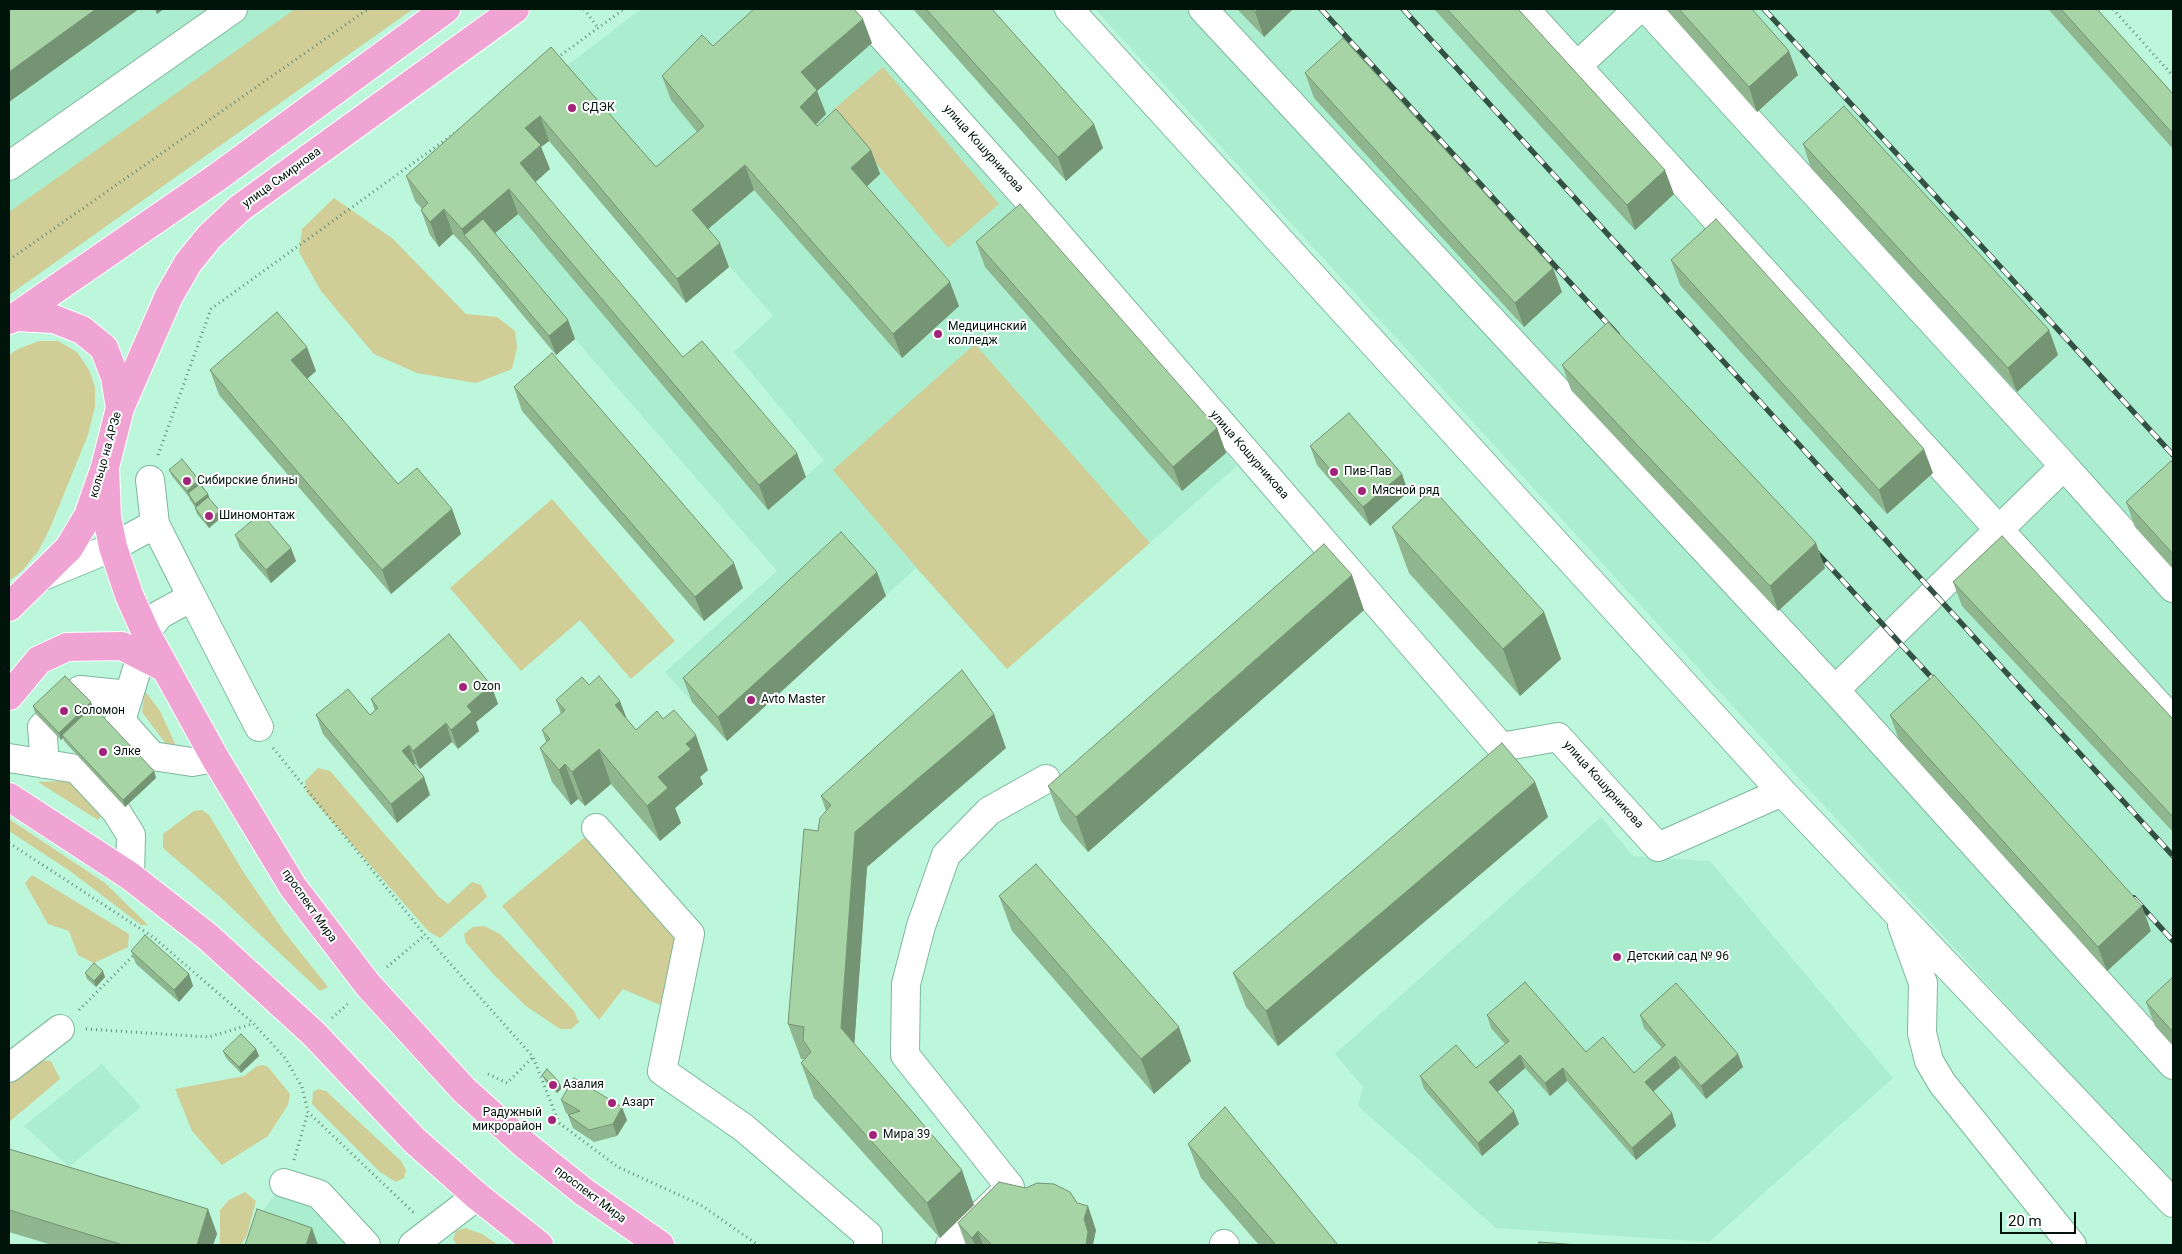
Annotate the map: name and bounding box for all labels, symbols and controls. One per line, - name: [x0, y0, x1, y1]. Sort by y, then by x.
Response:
- place label: СДЭК: [582, 101, 615, 115]
- marker: СДЭК: [566, 102, 578, 114]
- street label: улица Кошурникова: [940, 102, 1026, 196]
- street label: улица Смирнова: [240, 145, 324, 211]
- place label: Медицинский колледж: [948, 320, 1027, 348]
- marker: Медицинский колледж: [932, 328, 944, 340]
- street label: улица Кошурникова: [1207, 408, 1291, 502]
- street label: кольцо на АРЗе: [87, 410, 125, 500]
- place label: Пив-Пав: [1344, 465, 1392, 479]
- marker: Пив-Пав: [1328, 466, 1340, 478]
- place label: Сибирские блины: [197, 474, 298, 488]
- marker: Сибирские блины: [181, 475, 193, 487]
- place label: Мясной ряд: [1372, 484, 1440, 498]
- marker: Мясной ряд: [1356, 485, 1368, 497]
- place label: Шиномонтаж: [219, 509, 295, 523]
- marker: Шиномонтаж: [203, 510, 215, 522]
- place label: Ozon: [473, 680, 501, 694]
- marker: Ozon: [457, 681, 469, 693]
- place label: Avto Master: [761, 693, 826, 707]
- marker: Avto Master: [745, 694, 757, 706]
- place label: Соломон: [74, 704, 125, 718]
- marker: Соломон: [58, 705, 70, 717]
- street label: улица Кошурникова: [1560, 738, 1646, 832]
- place label: Элке: [113, 745, 141, 759]
- marker: Элке: [97, 746, 109, 758]
- street label: проспект Мира: [278, 867, 340, 945]
- place label: Детский сад № 96: [1627, 950, 1729, 964]
- marker: Детский сад № 96: [1611, 951, 1623, 963]
- place label: Азалия: [563, 1078, 604, 1092]
- marker: Азалия: [547, 1079, 559, 1091]
- place label: Азарт: [622, 1096, 654, 1110]
- marker: Азарт: [606, 1097, 618, 1109]
- place label: Радужный микрорайон: [472, 1106, 542, 1134]
- marker: Радужный микрорайон: [546, 1114, 558, 1126]
- place label: Мира 39: [883, 1128, 930, 1142]
- marker: Мира 39: [867, 1129, 879, 1141]
- street label: проспект Мира: [551, 1163, 629, 1227]
- scale bar: [2002, 1202, 2078, 1234]
- text: 20 m: [2008, 1212, 2042, 1230]

